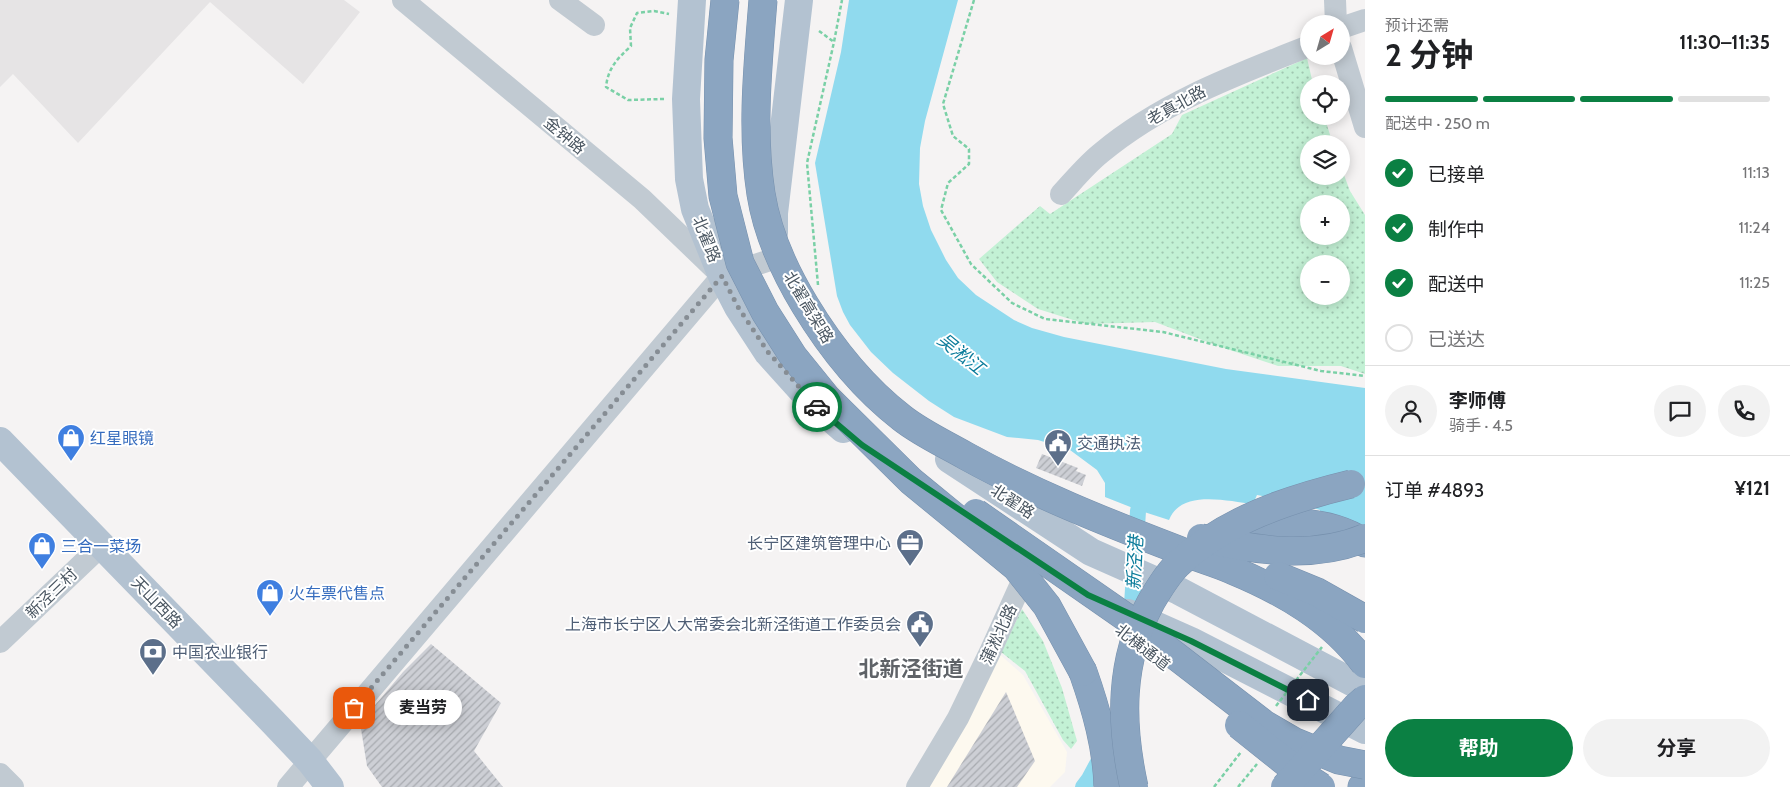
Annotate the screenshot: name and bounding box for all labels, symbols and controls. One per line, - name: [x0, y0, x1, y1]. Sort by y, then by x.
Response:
- north arrow: [1300, 15, 1350, 65]
- map controls: [1300, 15, 1350, 305]
- text: 预计还需: [1385, 16, 1449, 35]
- text: 11:30–11:35: [1679, 31, 1770, 54]
- text: 2 分钟: [1385, 35, 1473, 74]
- button: locate: [1300, 75, 1350, 125]
- street label: 老真北路: [1144, 82, 1209, 129]
- street label: 金钟路: [540, 113, 589, 158]
- text: 配送中 · 250 m: [1385, 114, 1490, 133]
- button: layers: [1300, 135, 1350, 185]
- icon: check: [1385, 159, 1413, 187]
- text: 已接单: [1428, 163, 1485, 186]
- text: 11:13: [1742, 163, 1770, 182]
- button: +: [1300, 195, 1350, 245]
- street label: 北翟路: [689, 213, 724, 265]
- icon: check: [1385, 214, 1413, 242]
- text: 制作中: [1428, 218, 1485, 241]
- text: 11:24: [1739, 218, 1770, 237]
- button: −: [1300, 255, 1350, 305]
- street label: 北翟高架路: [780, 268, 837, 346]
- icon: check: [1385, 269, 1413, 297]
- text: 配送中: [1428, 273, 1485, 296]
- text: 11:25: [1739, 273, 1770, 292]
- water label: 吴淞江: [933, 328, 990, 381]
- text: 已送达: [1428, 328, 1485, 351]
- courier: [792, 382, 842, 432]
- button: person: [1385, 385, 1437, 437]
- button: chat: [1654, 385, 1706, 437]
- button: phone: [1718, 385, 1770, 437]
- text: 李师傅: [1449, 389, 1506, 412]
- icon: car: [803, 393, 831, 421]
- text: 骑手 · 4.5: [1449, 416, 1513, 435]
- shop icon: 红星眼镜: [56, 423, 86, 462]
- public building icon: 交通执法: [1043, 428, 1073, 467]
- place label: 红星眼镜: [90, 429, 154, 448]
- place label: 交通执法: [1077, 434, 1141, 453]
- text: ¥121: [1734, 477, 1770, 500]
- text: 订单 #4893: [1385, 479, 1484, 502]
- street label: 北翟路: [987, 480, 1038, 522]
- office icon: 长宁区建筑管理中心: [895, 528, 925, 567]
- shop icon: 三合一菜场: [27, 531, 57, 570]
- water label: 新泾港: [1123, 532, 1148, 591]
- place label: 长宁区建筑管理中心: [747, 534, 891, 553]
- place label: 三合一菜场: [61, 537, 141, 556]
- street label: 新泾三村: [22, 564, 81, 622]
- street label: 天山西路: [128, 573, 186, 632]
- shop icon: 火车票代售点: [255, 578, 285, 617]
- place label: 火车票代售点: [289, 584, 385, 603]
- street label: 蒲淞北路: [976, 601, 1021, 667]
- public building icon: 上海市长宁区人大常委会北新泾街道工作委员会: [905, 609, 935, 648]
- place label: 上海市长宁区人大常委会北新泾街道工作委员会: [565, 615, 901, 634]
- street label: 北横通道: [1112, 620, 1174, 675]
- bank icon: 中国农业银行: [138, 637, 168, 676]
- place label: 中国农业银行: [172, 643, 268, 662]
- district label: 北新泾街道: [859, 656, 964, 681]
- pin: [1287, 679, 1329, 721]
- icon: home: [1294, 686, 1322, 714]
- pin: [333, 687, 375, 729]
- callout: 麦当劳: [384, 690, 462, 726]
- icon: bag: [340, 694, 368, 722]
- text: 麦当劳: [399, 698, 447, 717]
- button: 帮助: [1385, 719, 1573, 777]
- button: 分享: [1583, 719, 1770, 777]

